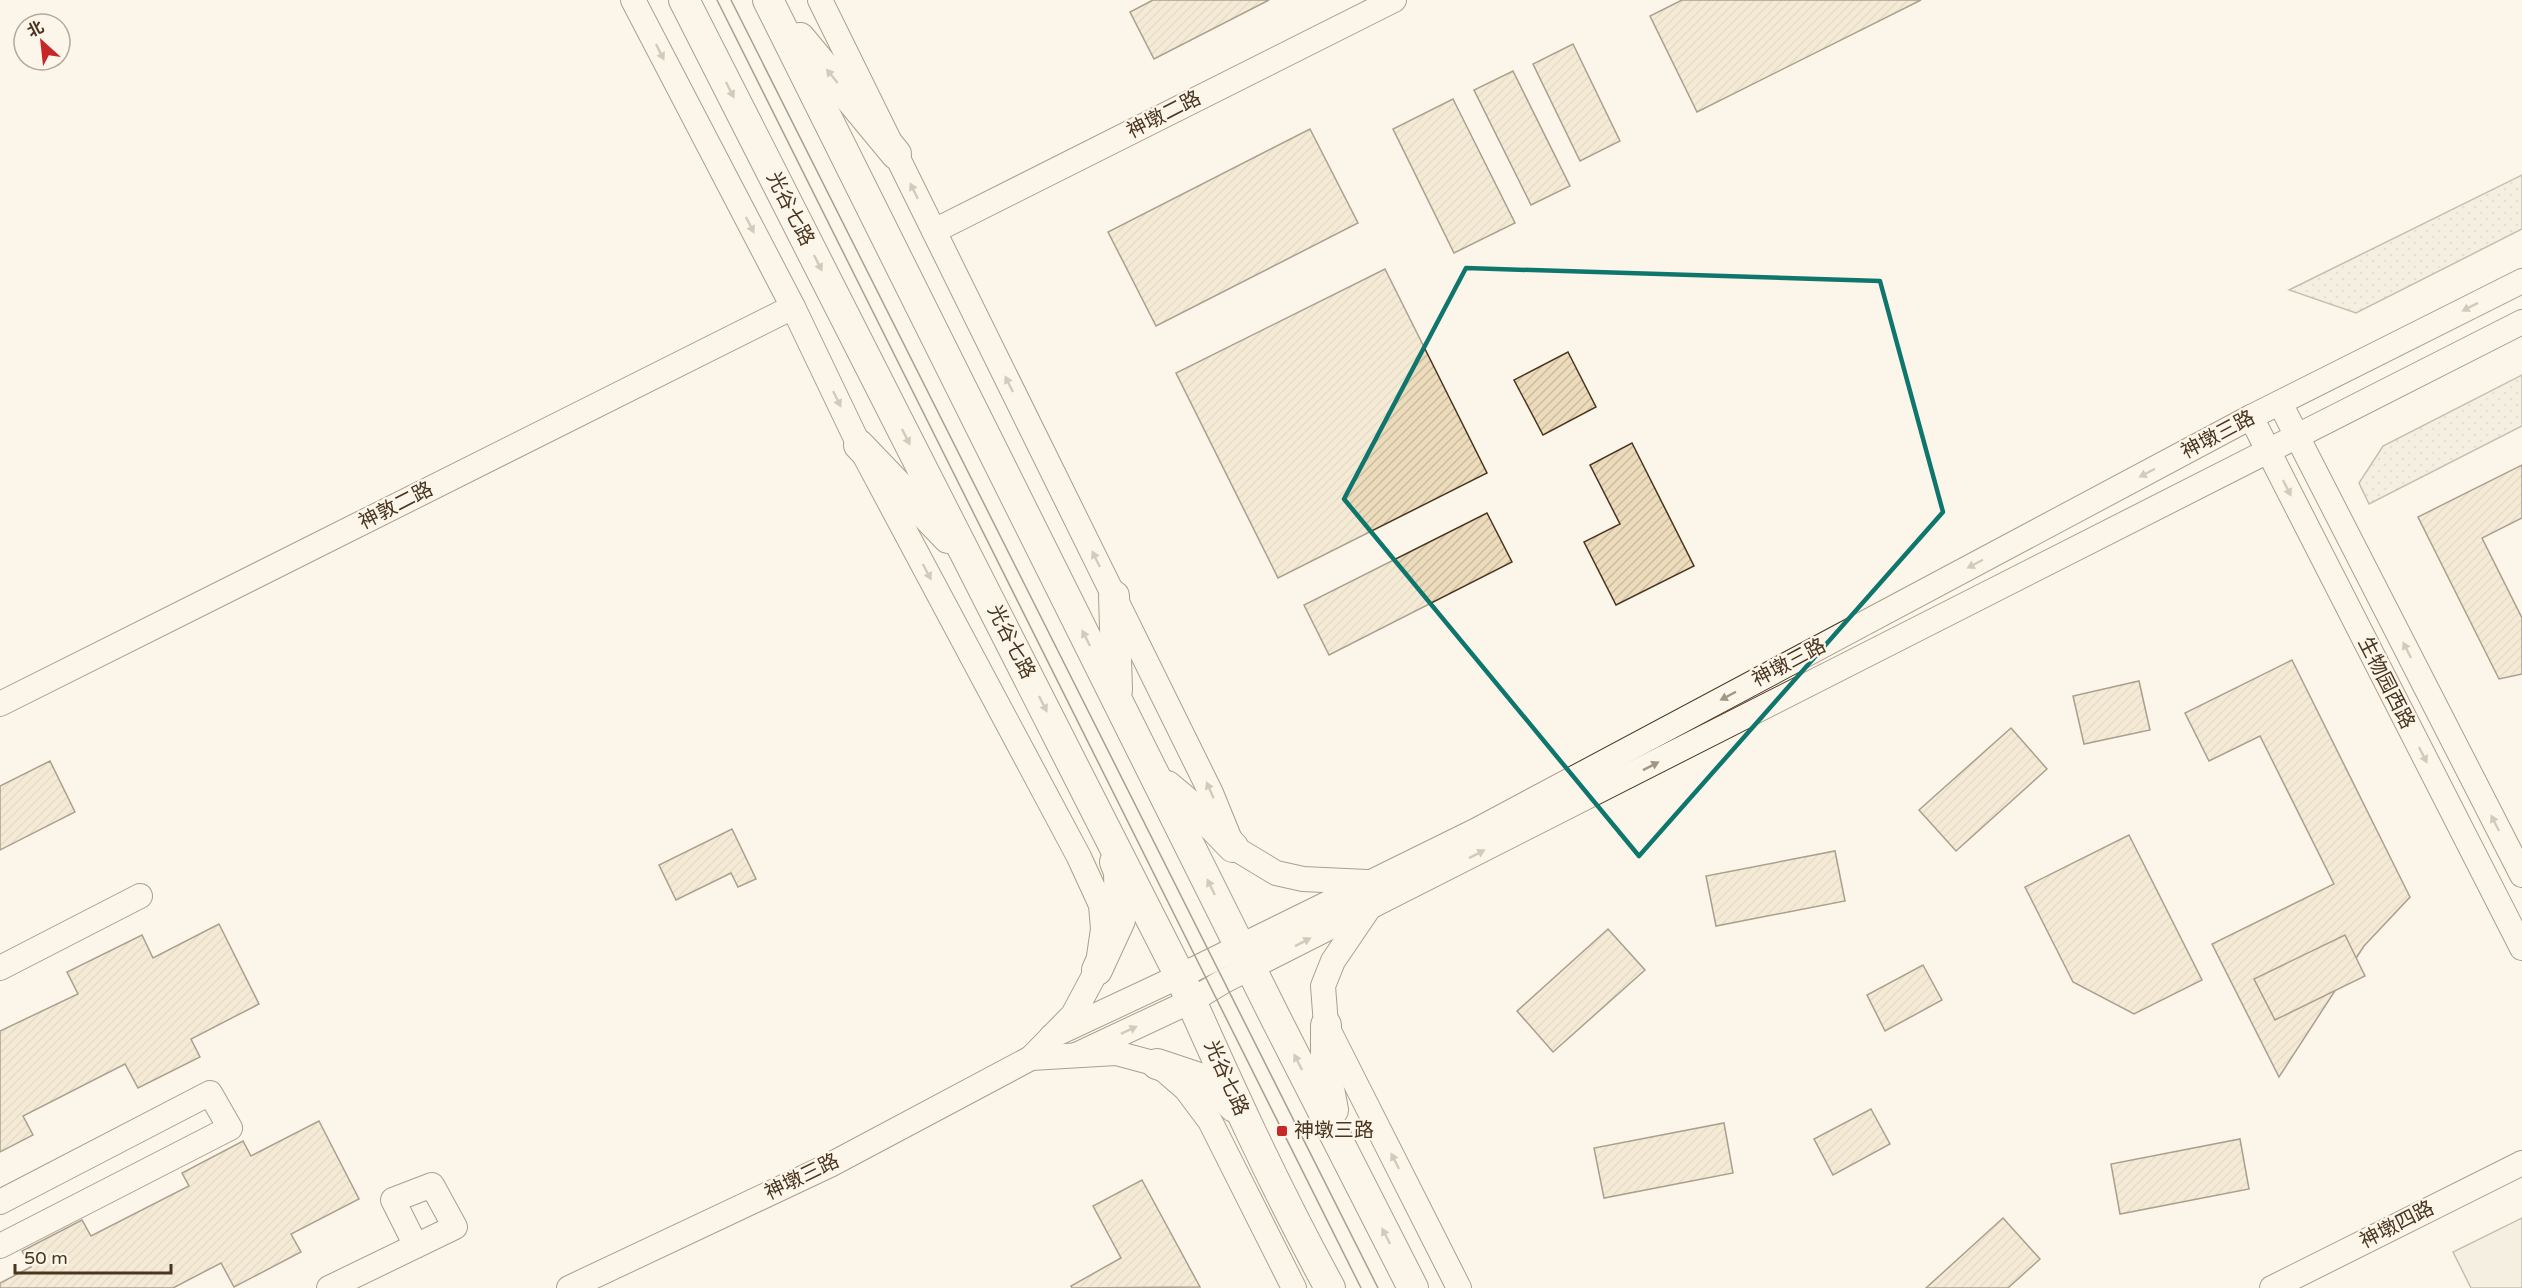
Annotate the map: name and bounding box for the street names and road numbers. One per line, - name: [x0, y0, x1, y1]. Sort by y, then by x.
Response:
- street label: 神墩二路: [1123, 86, 1205, 144]
- street label: 光谷七路: [761, 168, 819, 250]
- street label: 神墩三路: [2177, 406, 2259, 464]
- street label: 神敦二路: [355, 477, 437, 535]
- street label: 光谷七路: [982, 601, 1040, 683]
- street label: 生物园西路: [2353, 633, 2419, 733]
- street label: 神墩三路: [1748, 634, 1830, 692]
- street label: 光谷七路: [1199, 1037, 1253, 1119]
- street label: 神墩三路: [761, 1149, 843, 1205]
- street label: 神墩四路: [2356, 1196, 2438, 1254]

